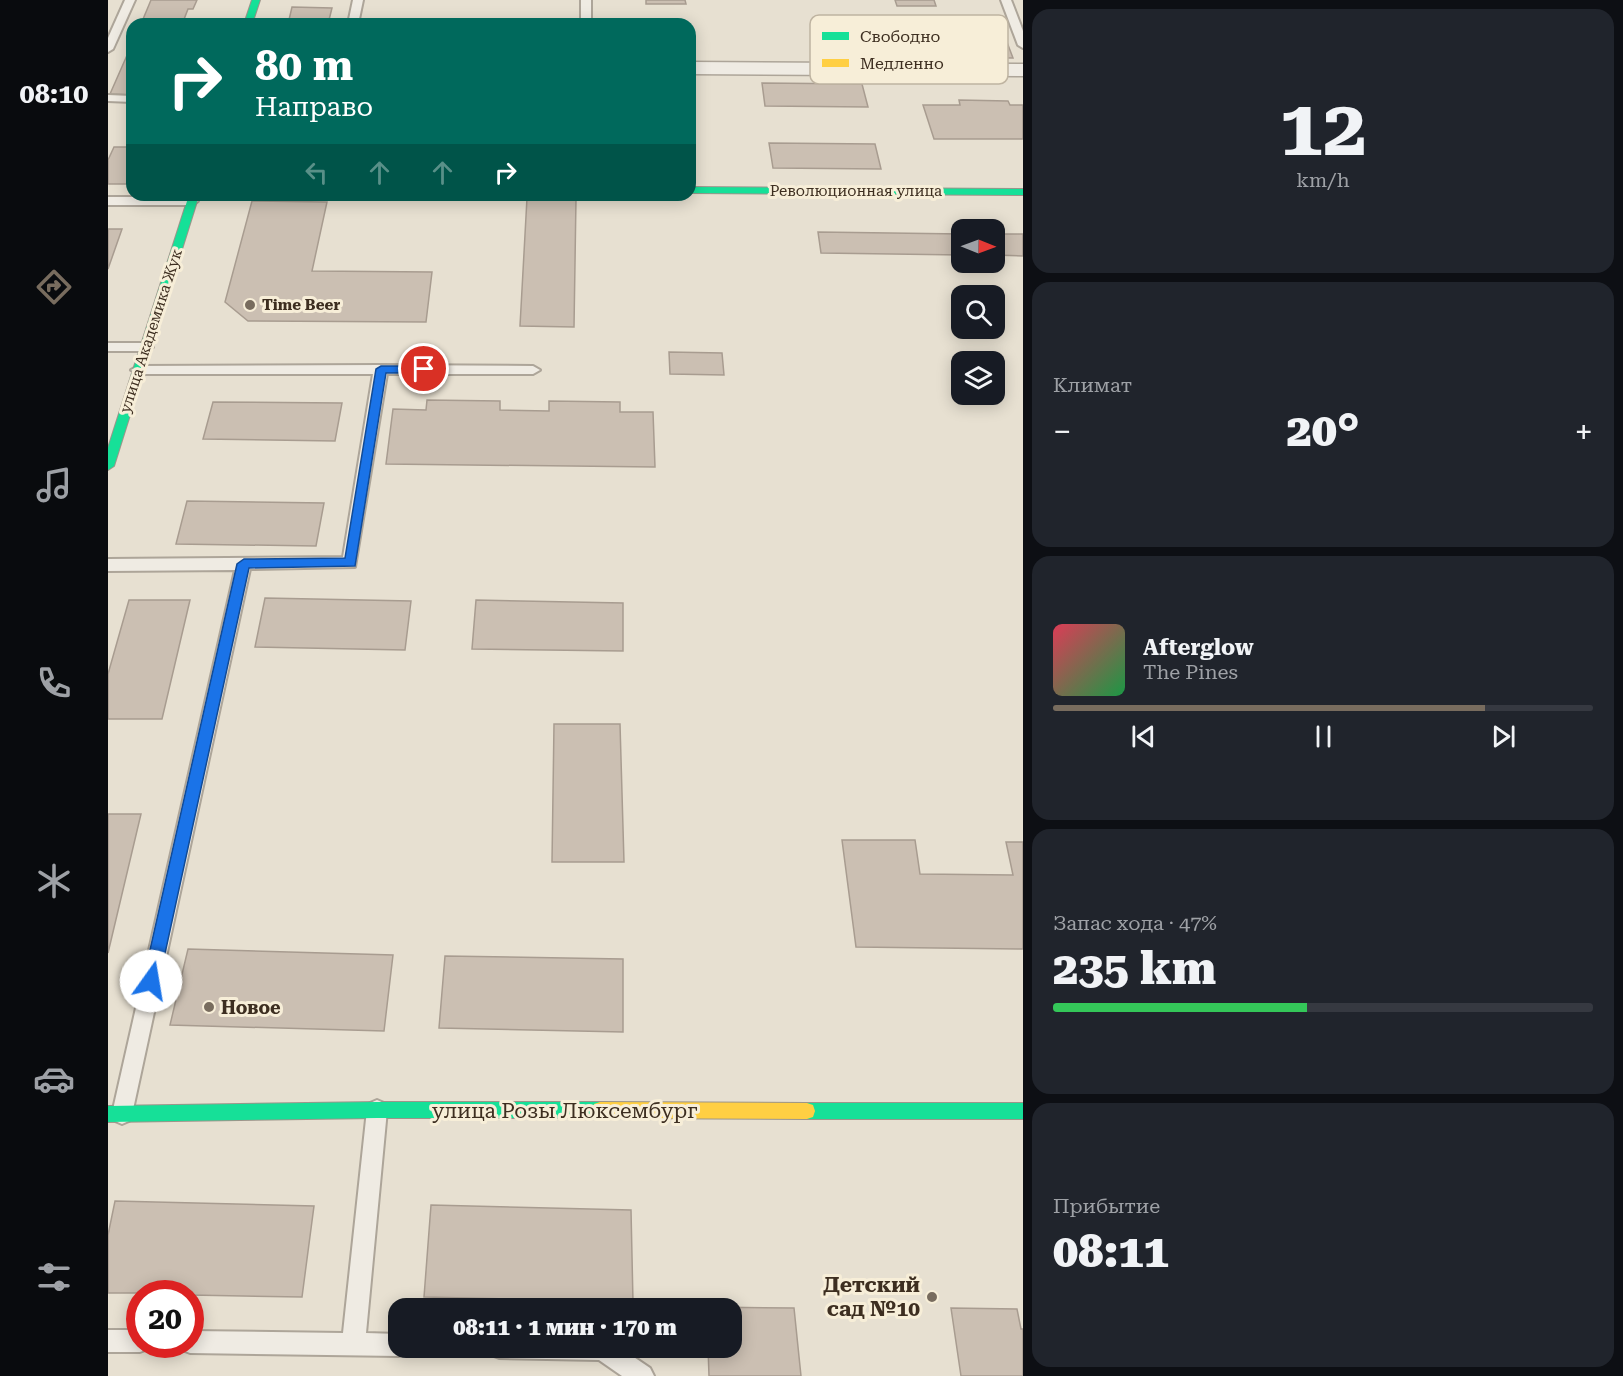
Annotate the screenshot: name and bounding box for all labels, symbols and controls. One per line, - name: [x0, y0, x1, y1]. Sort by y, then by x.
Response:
- legend: [810, 15, 1008, 84]
- text: Свободно: [860, 27, 941, 46]
- text: 80 m: [255, 41, 353, 90]
- icon: right: [156, 42, 234, 120]
- text: Медленно: [860, 54, 944, 73]
- text: 08:10: [20, 78, 88, 110]
- text: 12: [1279, 83, 1367, 174]
- text: Направо: [255, 91, 373, 123]
- icon: left: [300, 156, 333, 189]
- icon: ahead: [363, 156, 396, 189]
- icon: ahead: [426, 156, 459, 189]
- icon: right: [489, 156, 522, 189]
- text: km/h: [1296, 168, 1350, 192]
- street label: Революционная улица: [770, 182, 942, 200]
- north arrow: [951, 219, 1005, 273]
- map controls: [951, 219, 1005, 405]
- street label: улица Академика Жук: [116, 246, 186, 415]
- icon: directions: [33, 266, 75, 308]
- button: search: [951, 285, 1005, 339]
- place label: Time Beer: [262, 296, 340, 314]
- marker: Time Beer: [243, 298, 257, 312]
- pin: [398, 343, 449, 394]
- button: layers: [951, 351, 1005, 405]
- icon: arrive: [407, 352, 440, 385]
- text: Климат: [1053, 373, 1132, 397]
- text: 20°: [1287, 404, 1360, 457]
- text: −: [1053, 412, 1071, 451]
- text: +: [1575, 412, 1593, 451]
- icon: music: [33, 464, 75, 506]
- text: Afterglow: [1143, 635, 1254, 660]
- text: The Pines: [1143, 660, 1238, 684]
- icon: phone: [33, 662, 75, 704]
- icon: previous: [1127, 720, 1160, 753]
- icon: pause: [1307, 720, 1340, 753]
- icon: next: [1487, 720, 1520, 753]
- icon: climate: [33, 860, 75, 902]
- text: Запас хода · 47%: [1053, 911, 1217, 935]
- text: 235 km: [1053, 942, 1216, 995]
- position arrow: [119, 949, 183, 1013]
- place label: Новое: [221, 997, 281, 1018]
- marker: Новое: [202, 1000, 216, 1014]
- icon: car: [33, 1058, 75, 1100]
- street label: улица Розы Люксембург: [432, 1099, 698, 1123]
- text: Прибытие: [1053, 1194, 1160, 1218]
- text: 08:11: [1053, 1225, 1169, 1278]
- icon: filters: [33, 1256, 75, 1298]
- place label: Детский сад №10: [823, 1273, 920, 1321]
- speed limit sign: 20: [126, 1280, 204, 1358]
- marker: Детский сад №10: [925, 1290, 939, 1304]
- text: 08:11 · 1 мин · 170 m: [453, 1315, 677, 1340]

